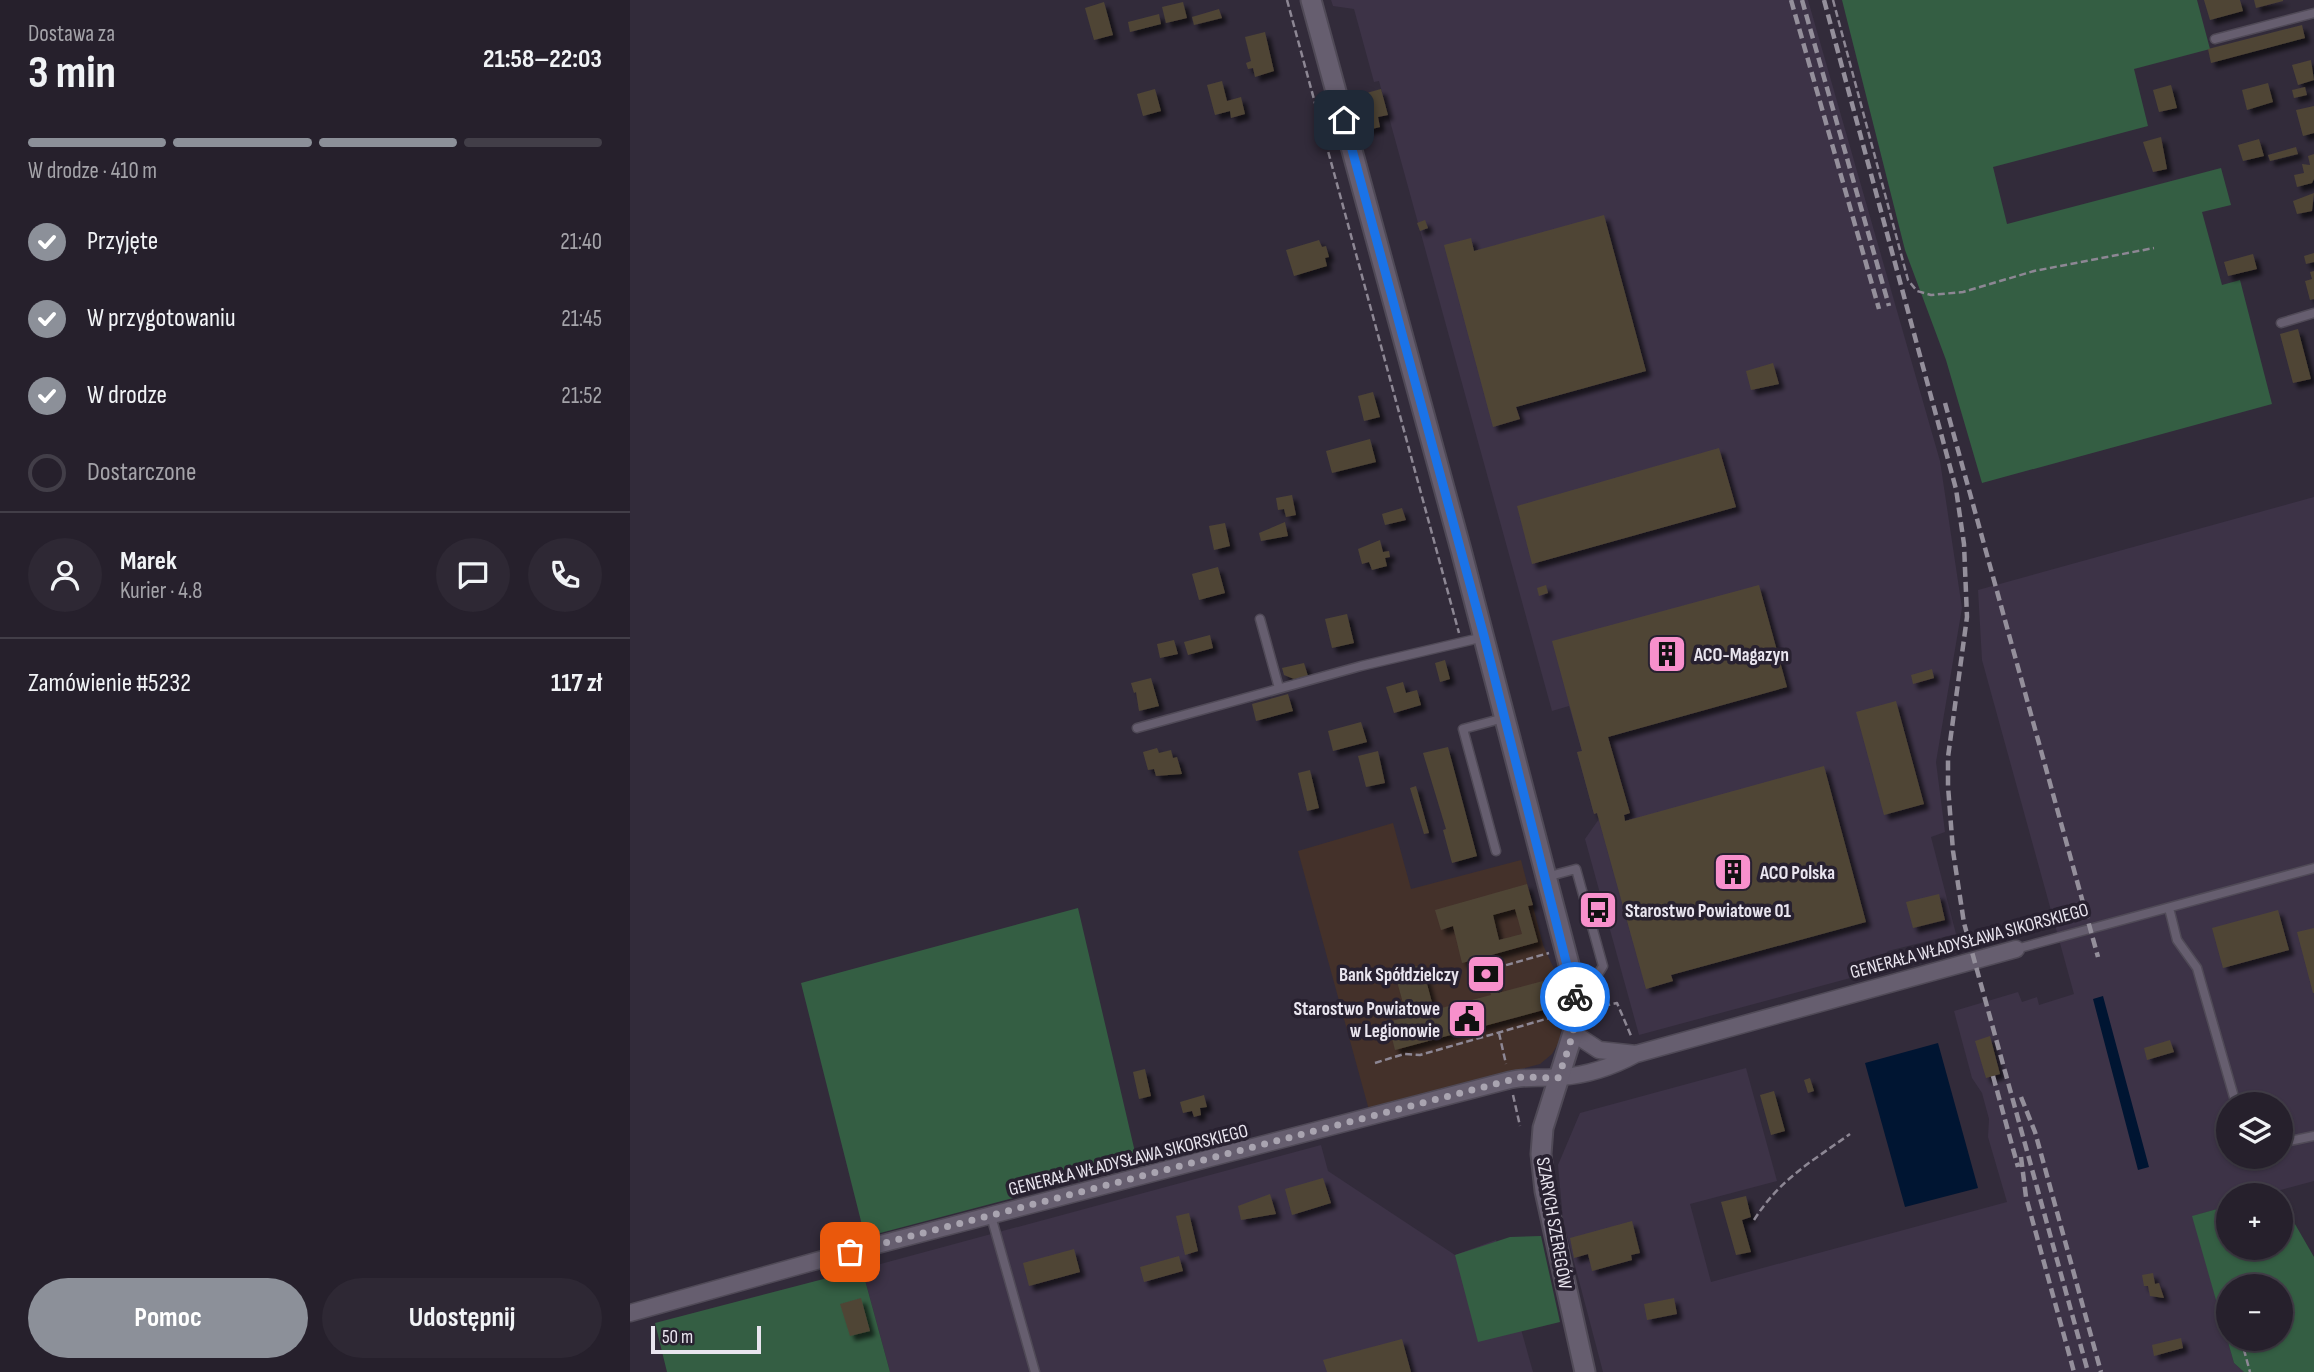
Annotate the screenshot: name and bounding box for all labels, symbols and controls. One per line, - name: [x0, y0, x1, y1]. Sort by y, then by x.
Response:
- text: Dostawa za: [28, 20, 115, 48]
- text: 21:58–22:03: [483, 44, 602, 75]
- text: 3 min: [28, 46, 116, 101]
- pin: [1314, 90, 1374, 150]
- icon: home: [1325, 101, 1363, 139]
- text: W drodze · 410 m: [28, 157, 157, 185]
- icon: check: [28, 223, 66, 261]
- text: Przyjęte: [87, 226, 158, 257]
- text: 21:40: [560, 228, 602, 256]
- icon: check: [28, 300, 66, 338]
- text: W przygotowaniu: [87, 303, 236, 334]
- text: 21:45: [561, 305, 602, 333]
- icon: check: [28, 377, 66, 415]
- text: W drodze: [87, 380, 167, 411]
- text: 21:52: [561, 382, 602, 410]
- text: Dostarczone: [87, 457, 196, 488]
- button: person: [28, 538, 102, 612]
- button: chat: [436, 538, 510, 612]
- button: phone: [528, 538, 602, 612]
- text: Marek: [120, 546, 177, 577]
- text: Kurier · 4.8: [120, 577, 202, 605]
- building icon: ACO-Magazyn: [1646, 633, 1688, 675]
- place label: ACO-Magazyn: [1693, 644, 1789, 667]
- text: Zamówienie #5232: [28, 668, 191, 699]
- text: 117 zł: [551, 668, 602, 699]
- building icon: ACO Polska: [1712, 851, 1754, 893]
- place label: ACO Polska: [1759, 862, 1835, 885]
- bus stop icon: Starostwo Powiatowe 01: [1577, 889, 1619, 931]
- street label: GENERAŁA WŁADYSŁAWA SIKORSKIEGO: [1848, 898, 2091, 984]
- place label: Starostwo Powiatowe 01: [1625, 900, 1792, 923]
- bank icon: Bank Spółdzielczy: [1465, 953, 1507, 995]
- courier: [1540, 962, 1610, 1032]
- place label: Bank Spółdzielczy: [1339, 964, 1459, 987]
- icon: bike: [1556, 978, 1594, 1016]
- place label: Starostwo Powiatowe w Legionowie: [1293, 998, 1440, 1043]
- public building icon: Starostwo Powiatowe w Legionowie: [1446, 998, 1488, 1040]
- map controls: [2216, 1092, 2293, 1351]
- button: layers: [2216, 1092, 2293, 1169]
- street label: GENERAŁA WŁADYSŁAWA SIKORSKIEGO: [1006, 1120, 1251, 1201]
- street label: SZARYCH SZEREGÓW: [1531, 1156, 1577, 1292]
- button: +: [2216, 1183, 2293, 1260]
- pin: [820, 1222, 880, 1282]
- icon: bag: [831, 1233, 869, 1271]
- button: −: [2216, 1274, 2293, 1351]
- button: Pomoc: [28, 1278, 308, 1358]
- button: Udostępnij: [322, 1278, 602, 1358]
- scale bar: [651, 1323, 761, 1355]
- text: 50 m: [662, 1326, 693, 1349]

